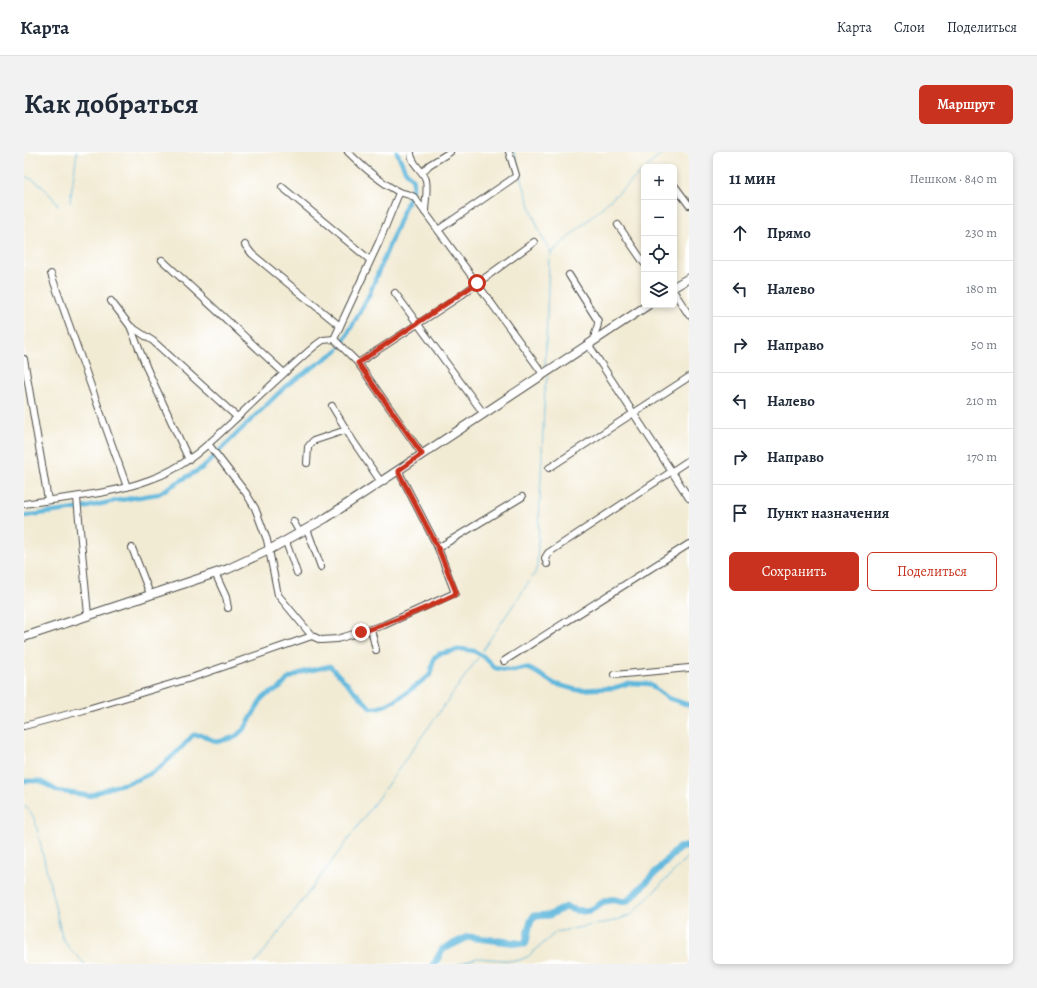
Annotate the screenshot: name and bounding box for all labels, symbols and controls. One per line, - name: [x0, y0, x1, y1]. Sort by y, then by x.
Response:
- text: Карта: [20, 15, 69, 41]
- text: Карта: [837, 18, 872, 37]
- text: Слои: [894, 18, 925, 37]
- text: Поделиться: [947, 18, 1017, 37]
- text: Как добраться: [24, 85, 199, 123]
- button: Маршрут: [919, 85, 1013, 124]
- map controls: [641, 164, 677, 308]
- button: +: [641, 164, 677, 200]
- text: 11 мин: [729, 167, 776, 190]
- text: Пешком · 840 m: [909, 170, 997, 187]
- button: −: [641, 200, 677, 236]
- icon: ahead: [729, 222, 751, 244]
- text: Прямо: [767, 223, 811, 243]
- text: 230 m: [965, 224, 997, 241]
- button: locate: [641, 236, 677, 272]
- button: layers: [641, 272, 677, 308]
- route start: [468, 274, 486, 292]
- icon: left: [729, 278, 751, 300]
- text: Налево: [767, 279, 815, 299]
- text: 180 m: [966, 280, 997, 297]
- icon: right: [729, 334, 751, 356]
- text: Направо: [767, 335, 824, 355]
- text: 50 m: [971, 336, 997, 353]
- icon: left: [729, 390, 751, 412]
- text: Налево: [767, 391, 815, 411]
- text: 210 m: [966, 392, 997, 409]
- icon: right: [729, 446, 751, 468]
- text: Направо: [767, 447, 824, 467]
- text: 170 m: [967, 448, 997, 465]
- icon: arrive: [729, 502, 751, 524]
- text: Пункт назначения: [767, 503, 889, 523]
- button: Сохранить: [729, 552, 859, 591]
- button: Поделиться: [867, 552, 997, 591]
- route end: [352, 623, 370, 641]

